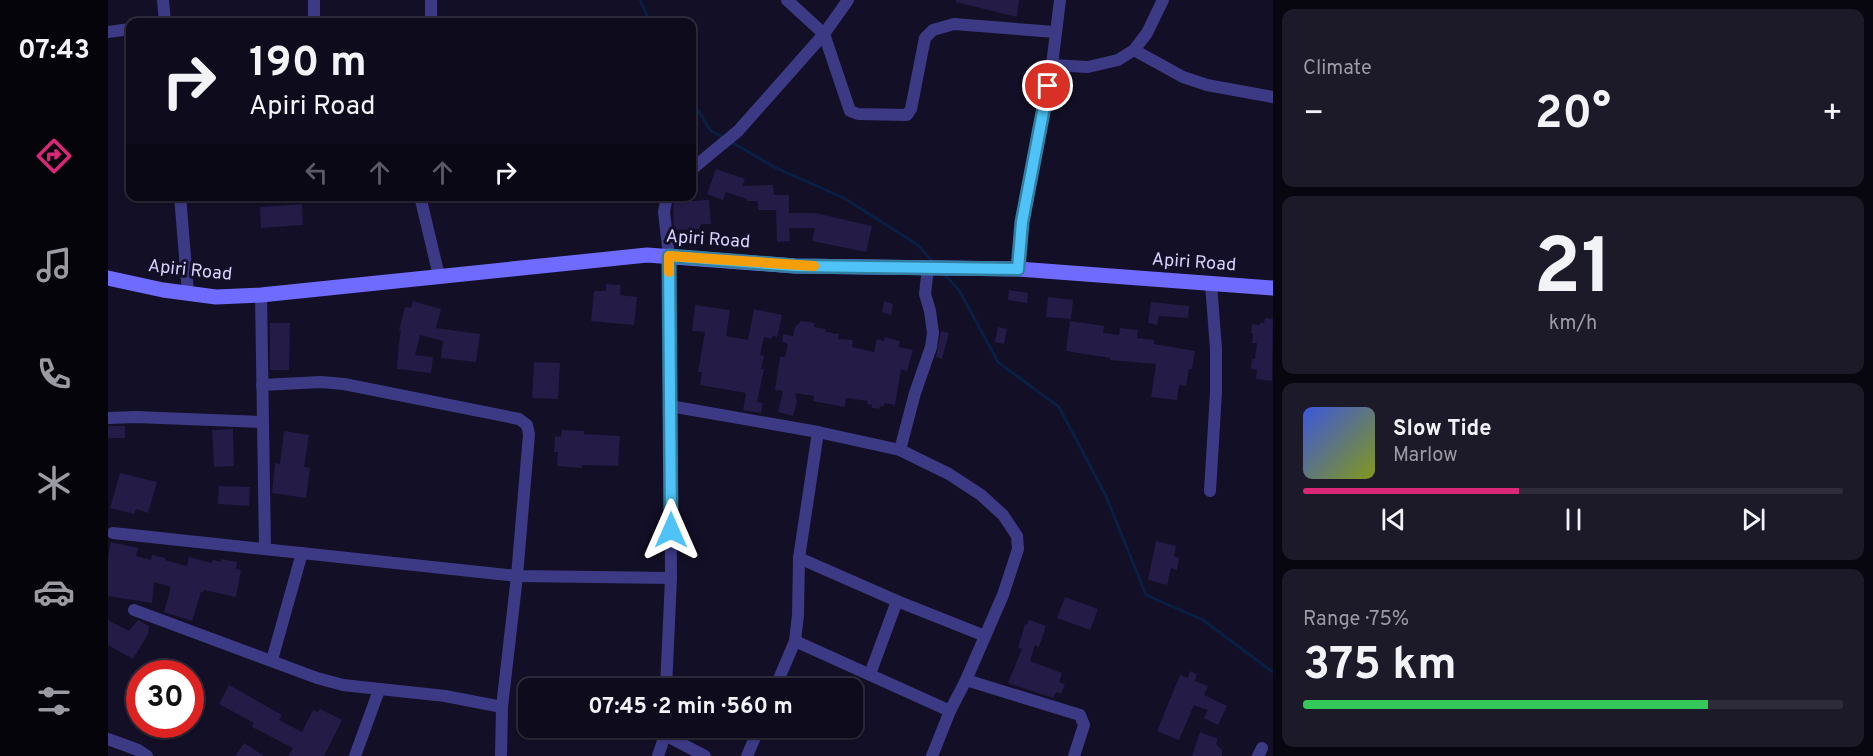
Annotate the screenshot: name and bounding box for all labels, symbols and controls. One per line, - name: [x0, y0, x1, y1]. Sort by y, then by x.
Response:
- text: 07:43: [18, 34, 90, 68]
- text: 190 m: [249, 38, 367, 91]
- icon: right: [150, 42, 228, 120]
- text: Climate: [1303, 56, 1372, 82]
- pin: [1022, 60, 1073, 111]
- icon: arrive: [1031, 69, 1064, 102]
- text: 20°: [1535, 87, 1611, 144]
- text: Apiri Road: [249, 90, 376, 124]
- text: −: [1303, 94, 1324, 136]
- text: +: [1822, 94, 1843, 136]
- icon: directions: [33, 135, 75, 177]
- icon: left: [300, 156, 333, 189]
- icon: ahead: [363, 156, 396, 189]
- icon: ahead: [426, 156, 459, 189]
- icon: right: [489, 156, 522, 189]
- text: 21: [1534, 222, 1612, 321]
- street label: Apiri Road: [665, 226, 751, 254]
- icon: music: [33, 244, 75, 286]
- street label: Apiri Road: [1151, 249, 1237, 277]
- street label: Apiri Road: [147, 255, 233, 287]
- text: km/h: [1549, 311, 1597, 337]
- icon: phone: [33, 353, 75, 395]
- text: Slow Tide: [1393, 416, 1492, 443]
- text: Marlow: [1393, 443, 1457, 469]
- icon: climate: [33, 462, 75, 504]
- position arrow: [639, 498, 703, 562]
- icon: previous: [1377, 503, 1410, 536]
- icon: pause: [1557, 503, 1590, 536]
- icon: next: [1737, 503, 1770, 536]
- icon: car: [33, 571, 75, 613]
- text: Range · 75%: [1303, 607, 1409, 633]
- text: 375 km: [1303, 638, 1457, 695]
- speed limit sign: 30: [126, 660, 204, 738]
- icon: filters: [33, 680, 75, 722]
- text: 07:45 · 2 min · 560 m: [588, 694, 793, 721]

